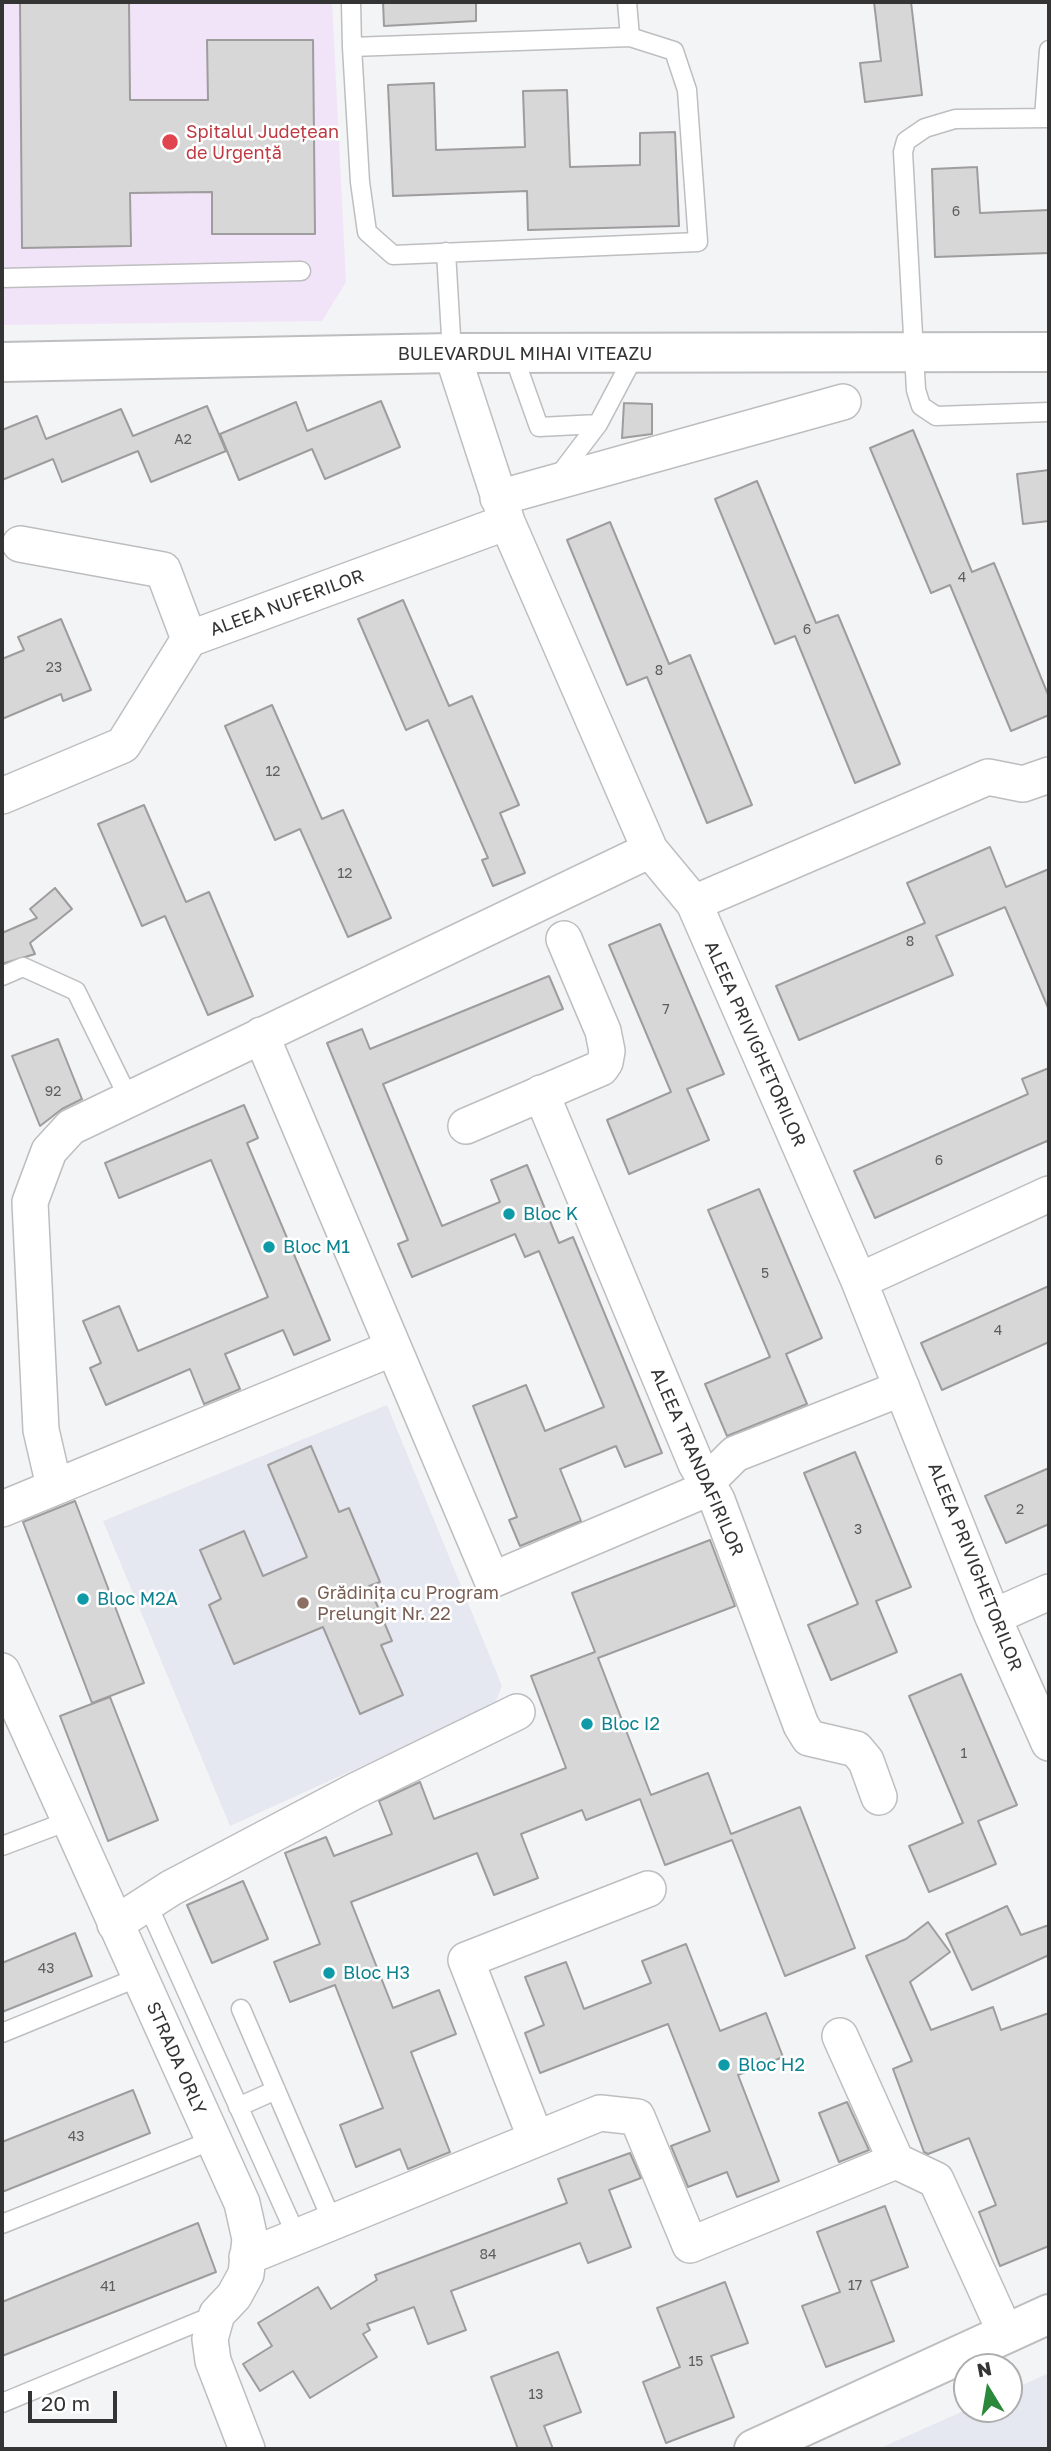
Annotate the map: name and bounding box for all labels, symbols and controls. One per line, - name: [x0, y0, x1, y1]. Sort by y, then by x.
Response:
- place label: Spitalul Județean de Urgență: [186, 121, 339, 164]
- marker: Spitalul Județean de Urgență: [160, 132, 180, 152]
- house number: 6: [952, 204, 960, 220]
- street label: BULEVARDUL MIHAI VITEAZU: [398, 343, 652, 365]
- house number: A2: [174, 432, 192, 448]
- street label: ALEEA NUFERILOR: [207, 565, 367, 641]
- house number: 4: [958, 570, 966, 586]
- house number: 6: [803, 622, 811, 638]
- house number: 23: [46, 660, 62, 676]
- house number: 8: [655, 663, 663, 679]
- house number: 12: [266, 764, 280, 780]
- house number: 12: [338, 866, 352, 882]
- house number: 8: [906, 934, 914, 950]
- street label: ALEEA PRIVIGHETORILOR: [700, 938, 810, 1150]
- house number: 7: [662, 1002, 670, 1018]
- house number: 92: [45, 1084, 61, 1100]
- house number: 6: [935, 1153, 943, 1169]
- place label: Bloc K: [523, 1203, 578, 1225]
- marker: Bloc K: [501, 1206, 517, 1222]
- place label: Bloc M1: [283, 1236, 350, 1258]
- marker: Bloc M1: [261, 1239, 277, 1255]
- house number: 5: [761, 1266, 769, 1282]
- house number: 4: [994, 1323, 1002, 1339]
- street label: ALEEA TRANDAFIRILOR: [646, 1365, 748, 1559]
- street label: ALEEA PRIVIGHETORILOR: [923, 1460, 1027, 1674]
- house number: 2: [1016, 1502, 1024, 1518]
- house number: 3: [854, 1522, 862, 1538]
- place label: Grădinița cu Program Prelungit Nr. 22: [317, 1582, 499, 1624]
- place label: Bloc M2A: [97, 1588, 178, 1610]
- marker: Bloc M2A: [75, 1591, 91, 1607]
- marker: Grădinița cu Program Prelungit Nr. 22: [295, 1595, 311, 1611]
- place label: Bloc I2: [601, 1713, 660, 1735]
- marker: Bloc I2: [579, 1716, 595, 1732]
- house number: 1: [961, 1746, 967, 1762]
- house number: 43: [38, 1961, 54, 1977]
- place label: Bloc H3: [343, 1962, 410, 1984]
- marker: Bloc H3: [321, 1965, 337, 1981]
- street label: STRADA ORLY: [142, 1998, 210, 2118]
- place label: Bloc H2: [738, 2054, 805, 2076]
- marker: Bloc H2: [716, 2057, 732, 2073]
- house number: 43: [68, 2129, 84, 2145]
- house number: 84: [479, 2247, 497, 2263]
- house number: 17: [848, 2278, 862, 2294]
- house number: 41: [100, 2279, 116, 2295]
- north arrow: [953, 2353, 1023, 2423]
- house number: 15: [689, 2354, 703, 2370]
- text: N: [975, 2356, 994, 2382]
- scale bar: [32, 2378, 121, 2422]
- house number: 13: [529, 2387, 543, 2403]
- text: 20 m: [41, 2390, 90, 2416]

